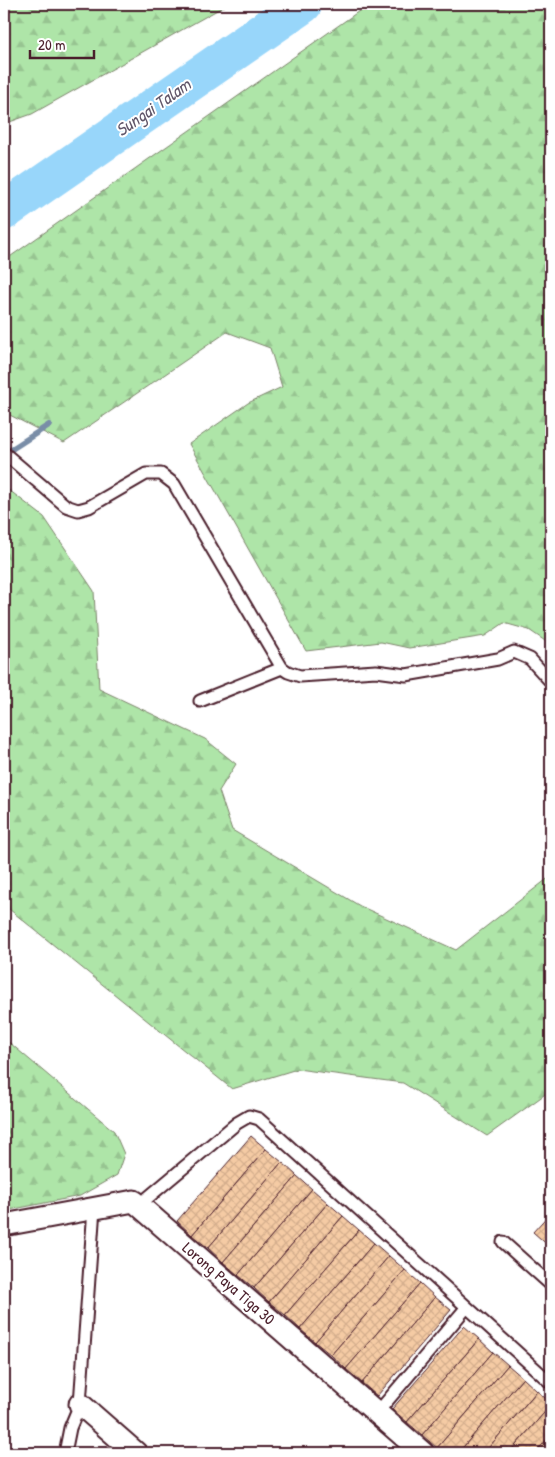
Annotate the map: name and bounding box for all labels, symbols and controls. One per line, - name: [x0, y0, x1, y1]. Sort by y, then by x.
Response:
- scale bar: [30, 28, 94, 60]
- text: 20 m: [38, 34, 65, 55]
- water label: Sungai Talam: [110, 72, 196, 142]
- street label: Lorong Paya Tiga 30: [178, 1237, 280, 1329]

